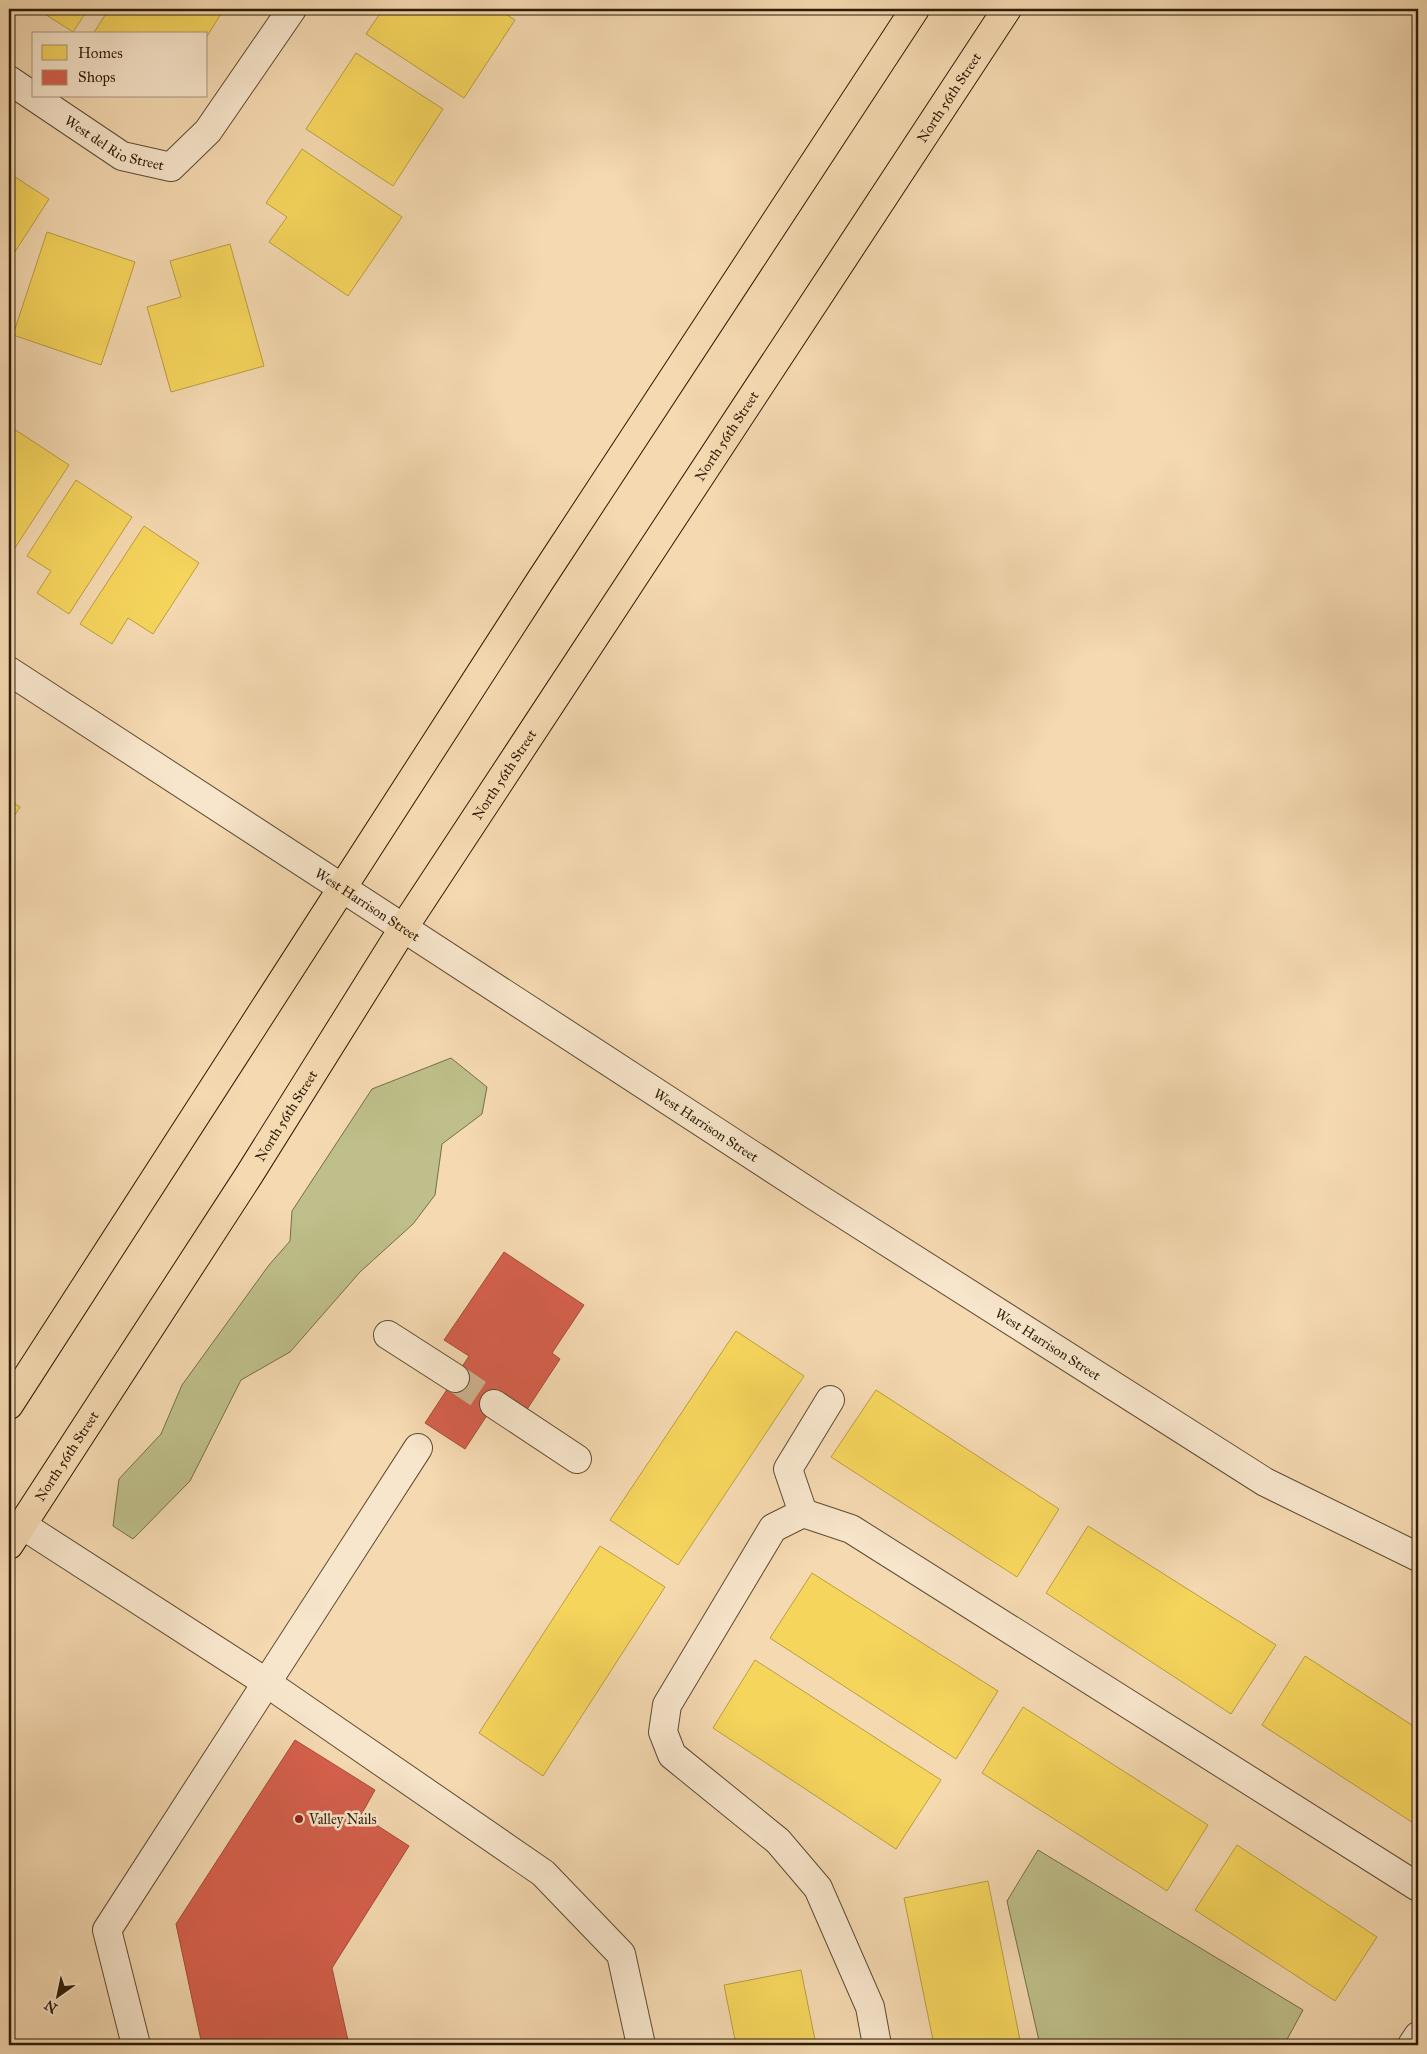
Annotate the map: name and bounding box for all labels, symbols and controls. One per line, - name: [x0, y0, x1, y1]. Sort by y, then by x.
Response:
- legend: [32, 32, 208, 98]
- text: Homes: [78, 44, 123, 62]
- street label: North 56th Street: [913, 49, 985, 146]
- text: Shops: [78, 68, 116, 86]
- street label: West del Rio Street: [61, 111, 166, 174]
- street label: North 56th Street: [691, 388, 762, 484]
- street label: North 56th Street: [469, 726, 540, 823]
- street label: West Harrison Street: [312, 864, 423, 945]
- street label: North 56th Street: [251, 1067, 321, 1164]
- street label: West Harrison Street: [650, 1085, 762, 1165]
- street label: West Harrison Street: [992, 1304, 1104, 1384]
- street label: North 56th Street: [31, 1408, 102, 1504]
- place label: Valley Nails: [308, 1811, 377, 1828]
- marker: Valley Nails: [293, 1813, 305, 1825]
- north arrow: [32, 1972, 82, 2022]
- text: N: [41, 1996, 61, 2017]

